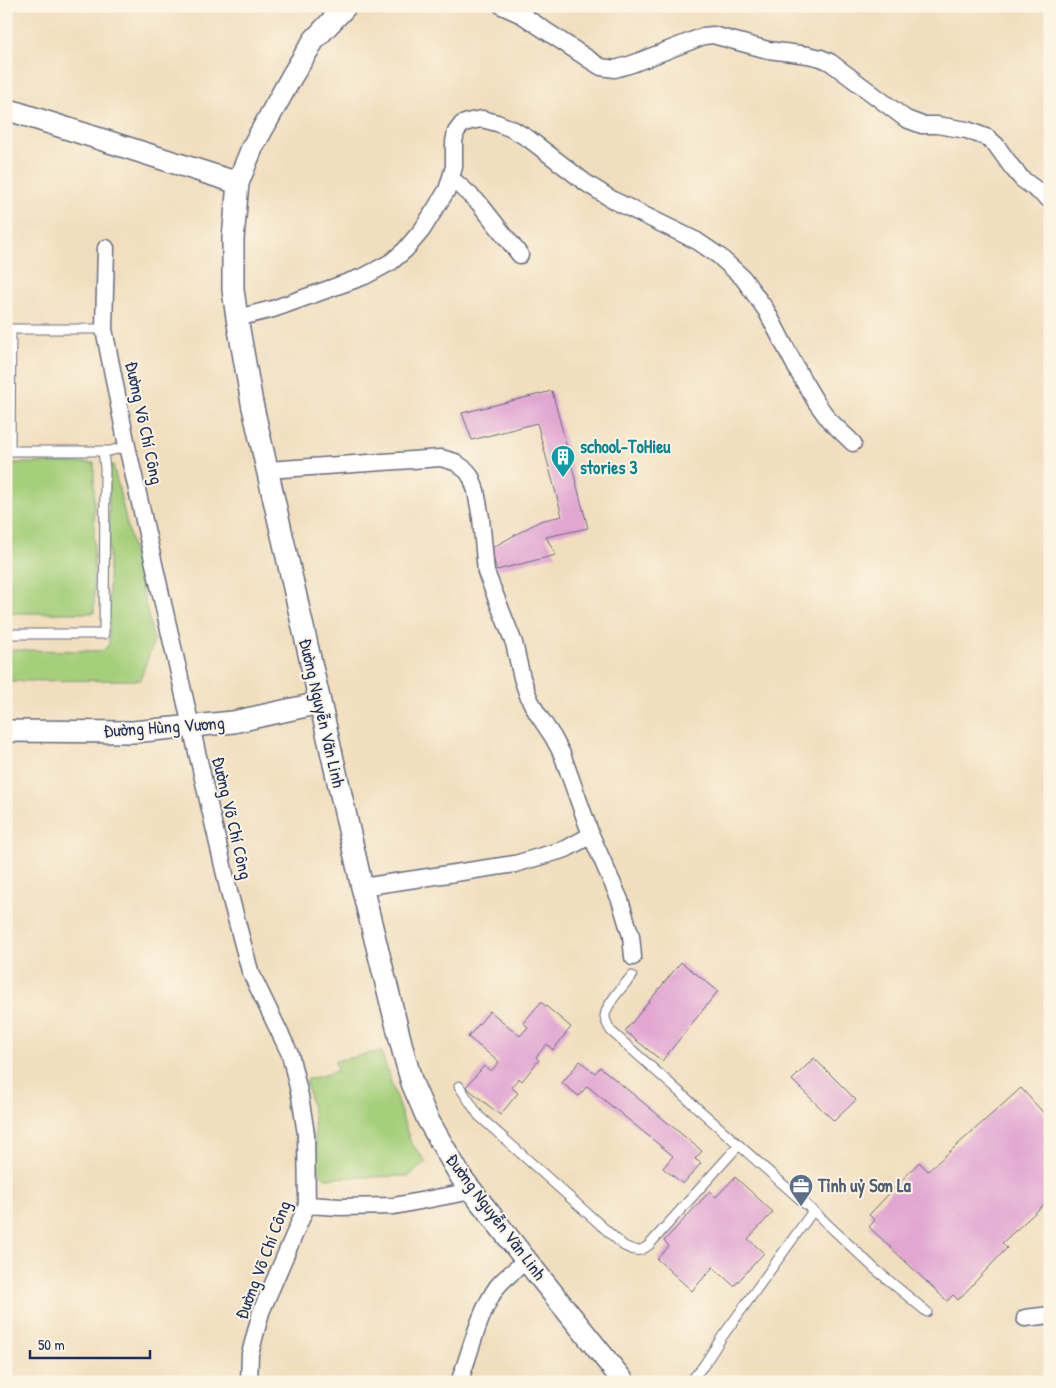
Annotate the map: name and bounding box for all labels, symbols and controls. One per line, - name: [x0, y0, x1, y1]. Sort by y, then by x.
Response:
- street label: Đường Võ Chí Công: [119, 359, 170, 487]
- place label: school-ToHieu stories 3: [580, 434, 671, 480]
- building icon: school-ToHieu stories 3: [550, 444, 576, 478]
- street label: Đường Nguyễn Văn Linh: [293, 636, 352, 790]
- street label: Đường Hùng Vương: [103, 710, 225, 743]
- street label: Đường Võ Chí Công: [206, 754, 259, 882]
- street label: Đường Nguyễn Văn Linh: [441, 1148, 552, 1285]
- office icon: Tỉnh uỷ Sơn La: [788, 1173, 814, 1207]
- place label: Tỉnh uỷ Sơn La: [817, 1173, 912, 1199]
- street label: Đường Võ Chí Công: [228, 1197, 297, 1323]
- scale bar: [30, 1328, 150, 1360]
- text: 50 m: [38, 1334, 65, 1355]

